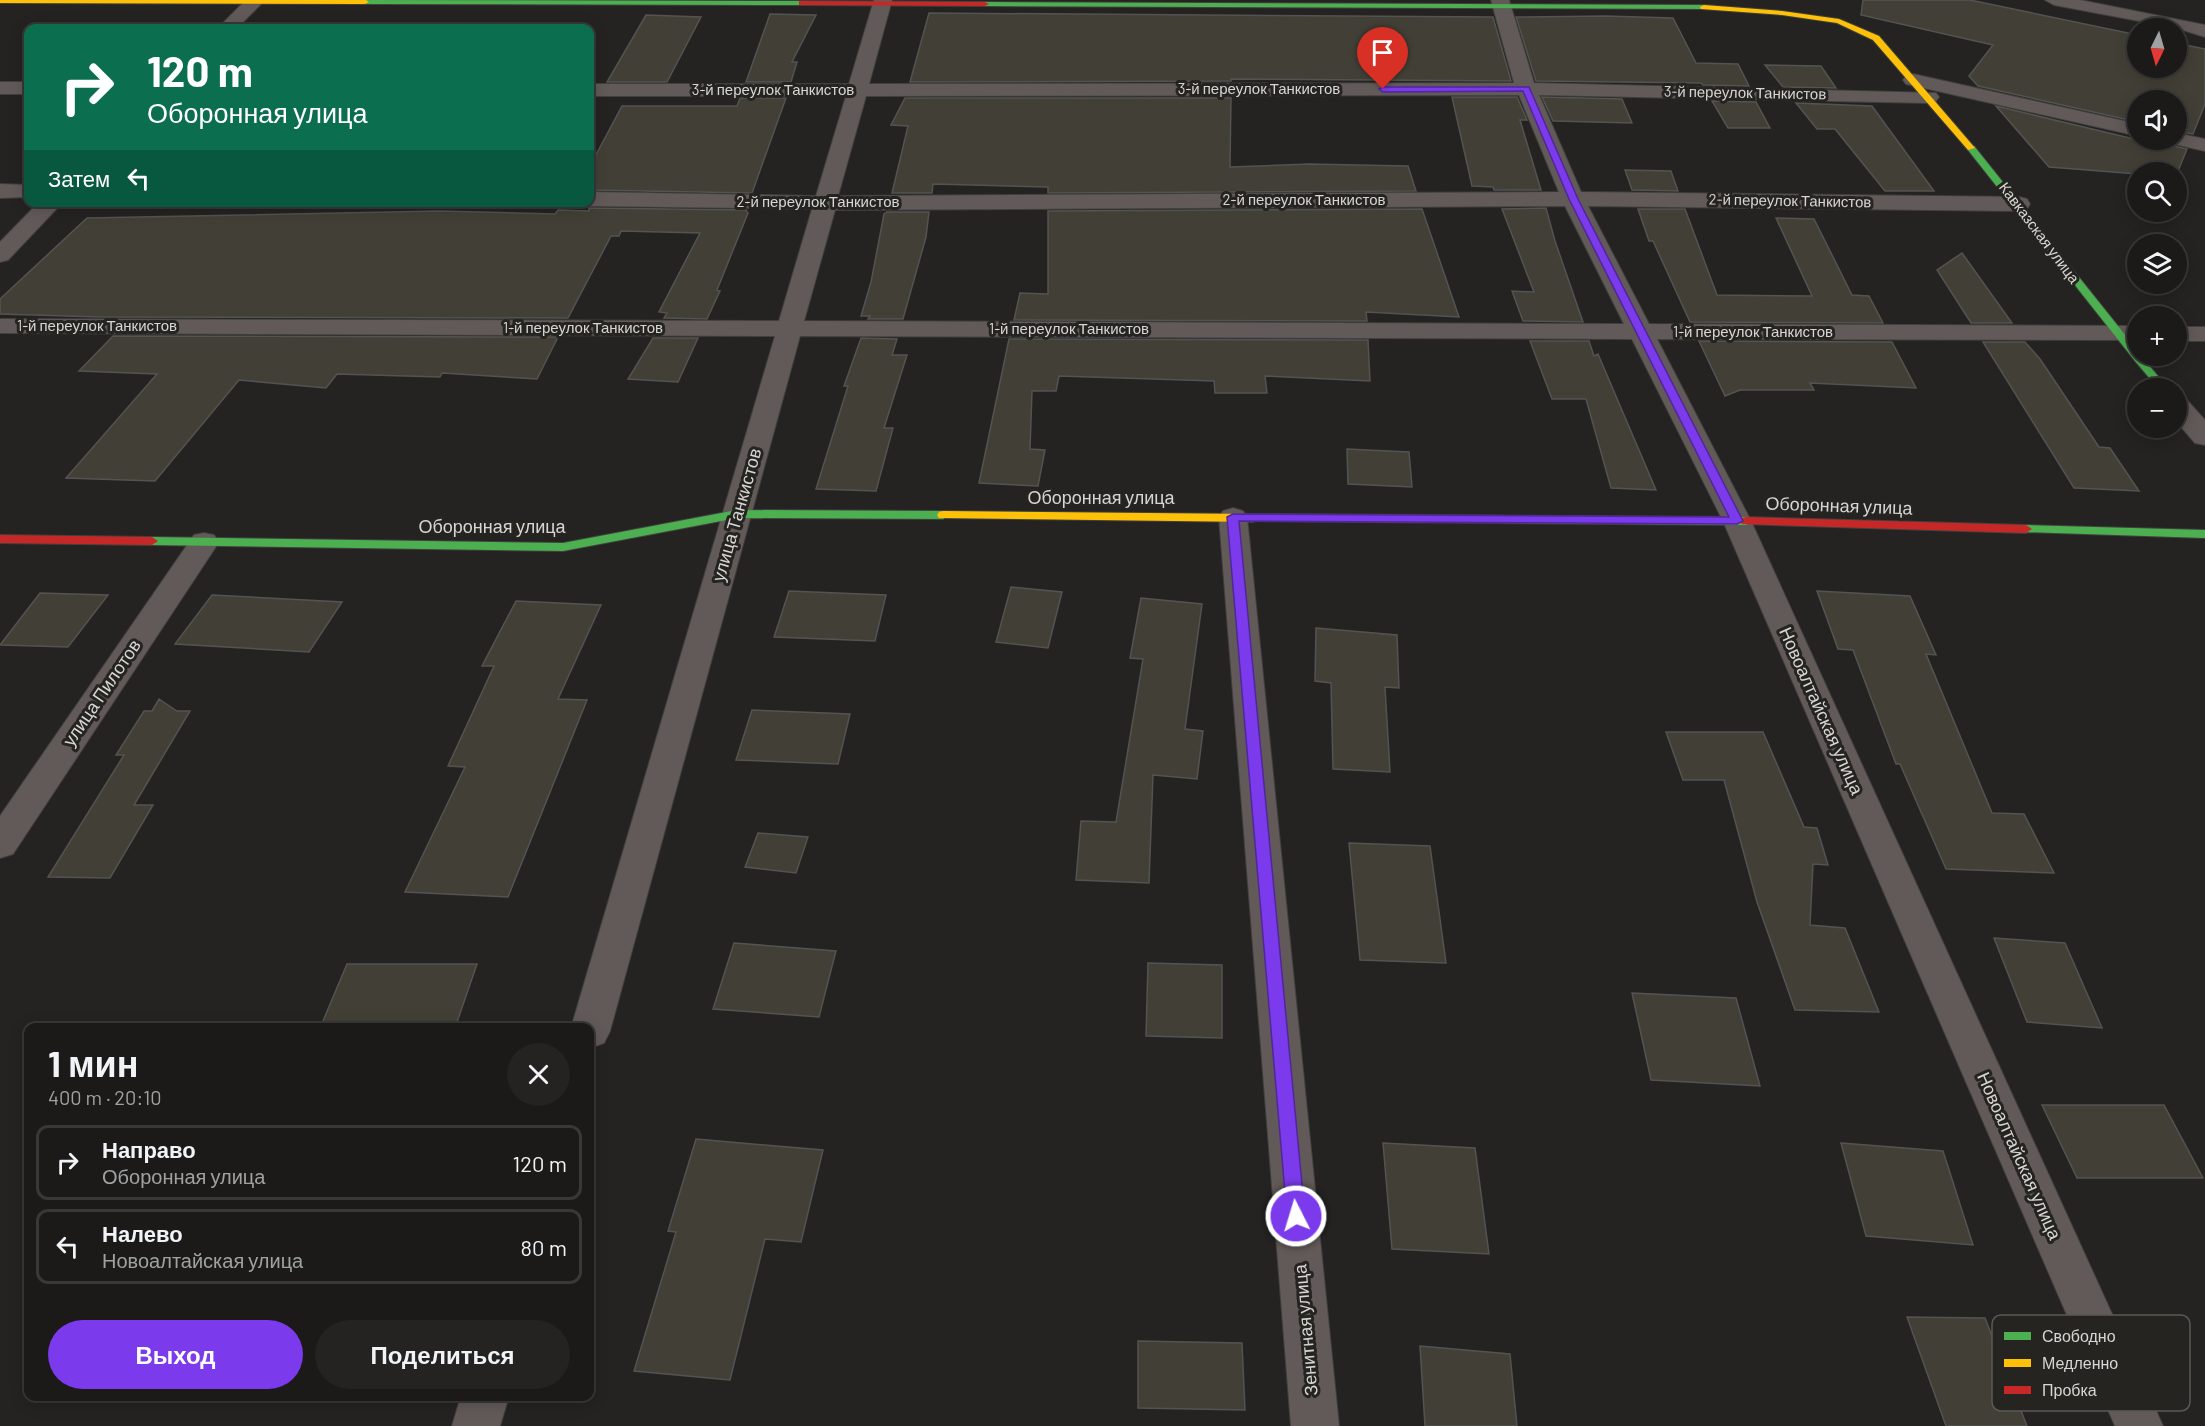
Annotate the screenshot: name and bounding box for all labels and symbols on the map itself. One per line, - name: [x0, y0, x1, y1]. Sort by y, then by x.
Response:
- north arrow: [2127, 18, 2187, 78]
- pin: [1357, 27, 1408, 89]
- street label: 3-й переулок Танкистов: [1178, 79, 1340, 97]
- street label: 3-й переулок Танкистов: [692, 80, 854, 98]
- street label: 3-й переулок Танкистов: [1664, 82, 1826, 102]
- street label: Кавказская улица: [1996, 178, 2084, 287]
- street label: 2-й переулок Танкистов: [1223, 190, 1385, 208]
- street label: 2-й переулок Танкистов: [1708, 190, 1872, 210]
- street label: 2-й переулок Танкистов: [737, 192, 899, 210]
- street label: 1-й переулок Танкистов: [17, 316, 177, 334]
- street label: 1-й переулок Танкистов: [503, 318, 663, 336]
- street label: 1-й переулок Танкистов: [989, 319, 1149, 337]
- street label: 1-й переулок Танкистов: [1673, 322, 1833, 340]
- street label: улица Танкистов: [706, 445, 766, 584]
- street label: Оборонная улица: [1027, 486, 1176, 508]
- street label: Оборонная улица: [1765, 491, 1914, 519]
- street label: Оборонная улица: [418, 515, 567, 537]
- street label: Новоалтайская улица: [1775, 623, 1869, 799]
- street label: улица Пилотов: [57, 635, 145, 750]
- street label: Новоалтайская улица: [1973, 1068, 2067, 1244]
- position arrow: [1264, 1184, 1328, 1248]
- street label: Зенитная улица: [1288, 1262, 1322, 1397]
- legend: [1992, 1315, 2190, 1411]
- text: Свободно: [2042, 1326, 2116, 1345]
- text: Медленно: [2042, 1353, 2118, 1372]
- text: Пробка: [2042, 1380, 2097, 1399]

